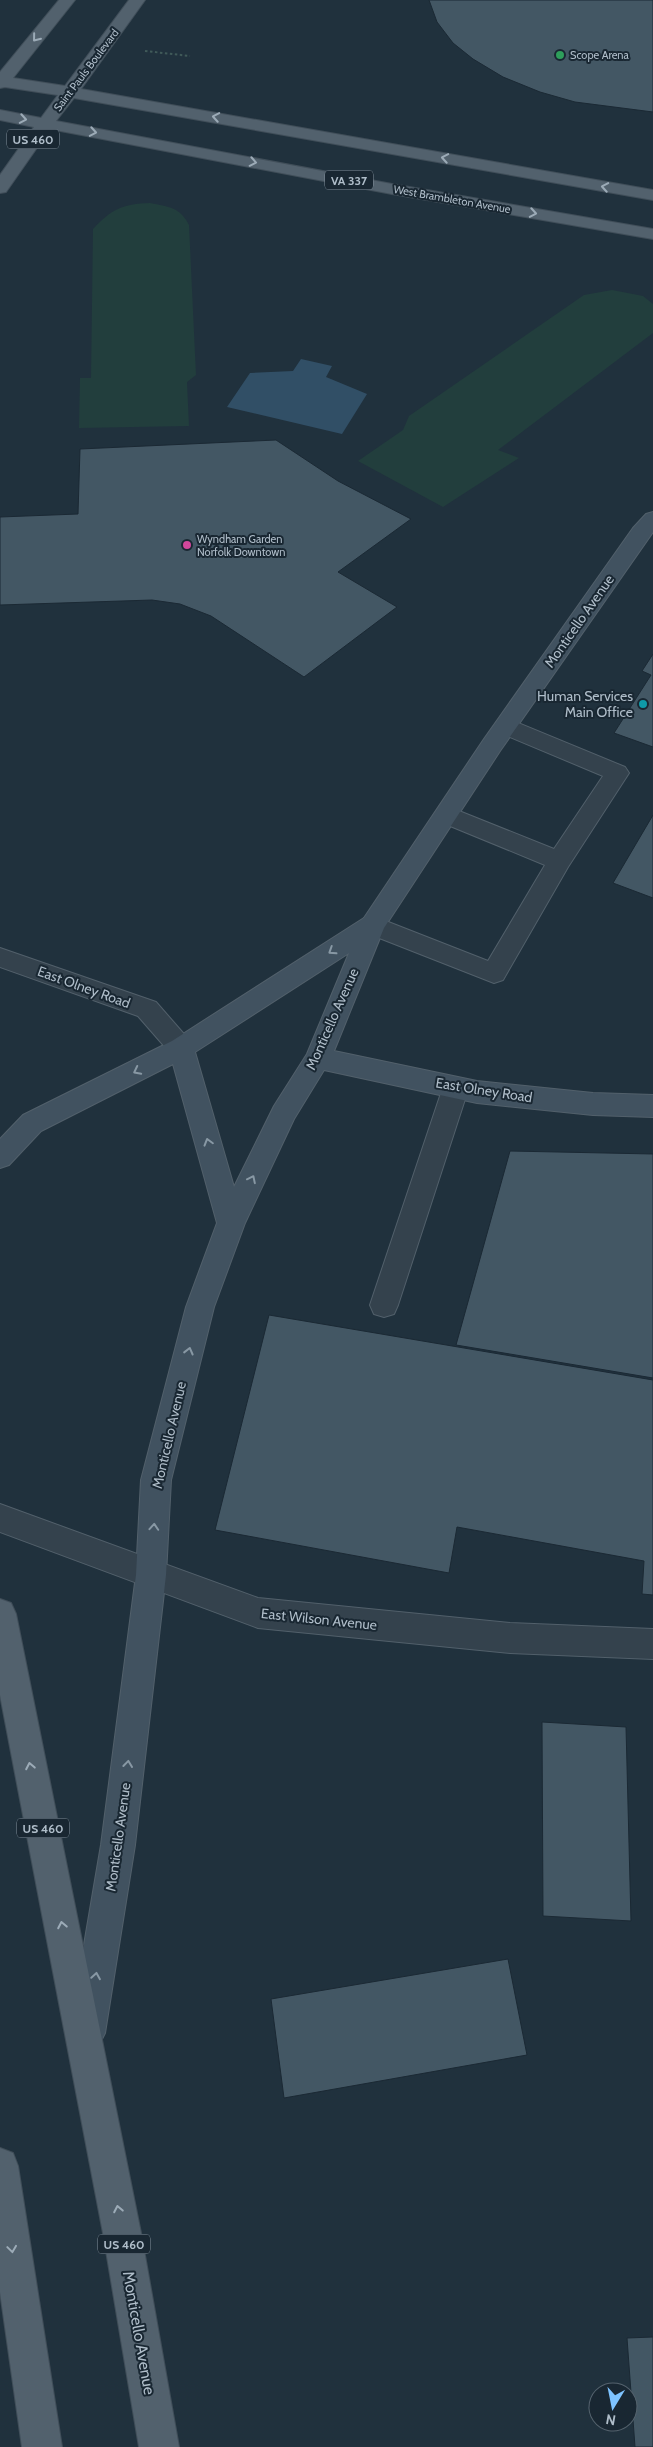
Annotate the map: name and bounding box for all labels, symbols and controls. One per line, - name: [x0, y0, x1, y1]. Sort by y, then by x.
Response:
- street label: Saint Pauls Boulevard: [50, 26, 122, 114]
- one-way arrow: [34, 32, 42, 41]
- place label: Scope Arena: [570, 48, 630, 62]
- marker: Scope Arena: [554, 49, 566, 61]
- one-way arrow: [212, 112, 221, 123]
- one-way arrow: [18, 113, 27, 123]
- one-way arrow: [89, 126, 98, 136]
- road number: US 460: [7, 130, 59, 148]
- one-way arrow: [441, 154, 449, 164]
- one-way arrow: [249, 156, 257, 167]
- road number: VA 337: [325, 170, 373, 190]
- street label: West Brambleton Avenue: [392, 182, 512, 216]
- one-way arrow: [601, 182, 609, 192]
- one-way arrow: [529, 208, 538, 218]
- place label: Wyndham Garden Norfolk Downtown: [197, 532, 285, 559]
- marker: Wyndham Garden Norfolk Downtown: [181, 539, 193, 551]
- street label: Monticello Avenue: [540, 571, 618, 671]
- place label: Human Services Main Office: [537, 687, 633, 721]
- marker: Human Services Main Office: [637, 698, 649, 710]
- one-way arrow: [329, 945, 338, 955]
- street label: East Olney Road: [35, 962, 133, 1012]
- street label: Monticello Avenue: [302, 965, 362, 1073]
- one-way arrow: [133, 1065, 142, 1075]
- street label: East Olney Road: [434, 1073, 534, 1107]
- one-way arrow: [203, 1138, 214, 1146]
- one-way arrow: [246, 1175, 256, 1184]
- one-way arrow: [183, 1346, 194, 1355]
- street label: Monticello Avenue: [148, 1380, 190, 1490]
- one-way arrow: [148, 1522, 159, 1530]
- street label: East Wilson Avenue: [260, 1604, 378, 1634]
- one-way arrow: [122, 1759, 133, 1767]
- one-way arrow: [26, 1761, 36, 1770]
- street label: Monticello Avenue: [101, 1782, 135, 1892]
- road number: US 460: [17, 1819, 69, 1838]
- one-way arrow: [58, 1921, 68, 1929]
- one-way arrow: [91, 1972, 101, 1981]
- one-way arrow: [113, 2205, 123, 2214]
- road number: US 460: [98, 2234, 150, 2254]
- one-way arrow: [7, 2245, 17, 2254]
- street label: Monticello Avenue: [119, 2270, 159, 2396]
- north arrow: [588, 2382, 638, 2432]
- text: N: [604, 2410, 617, 2430]

